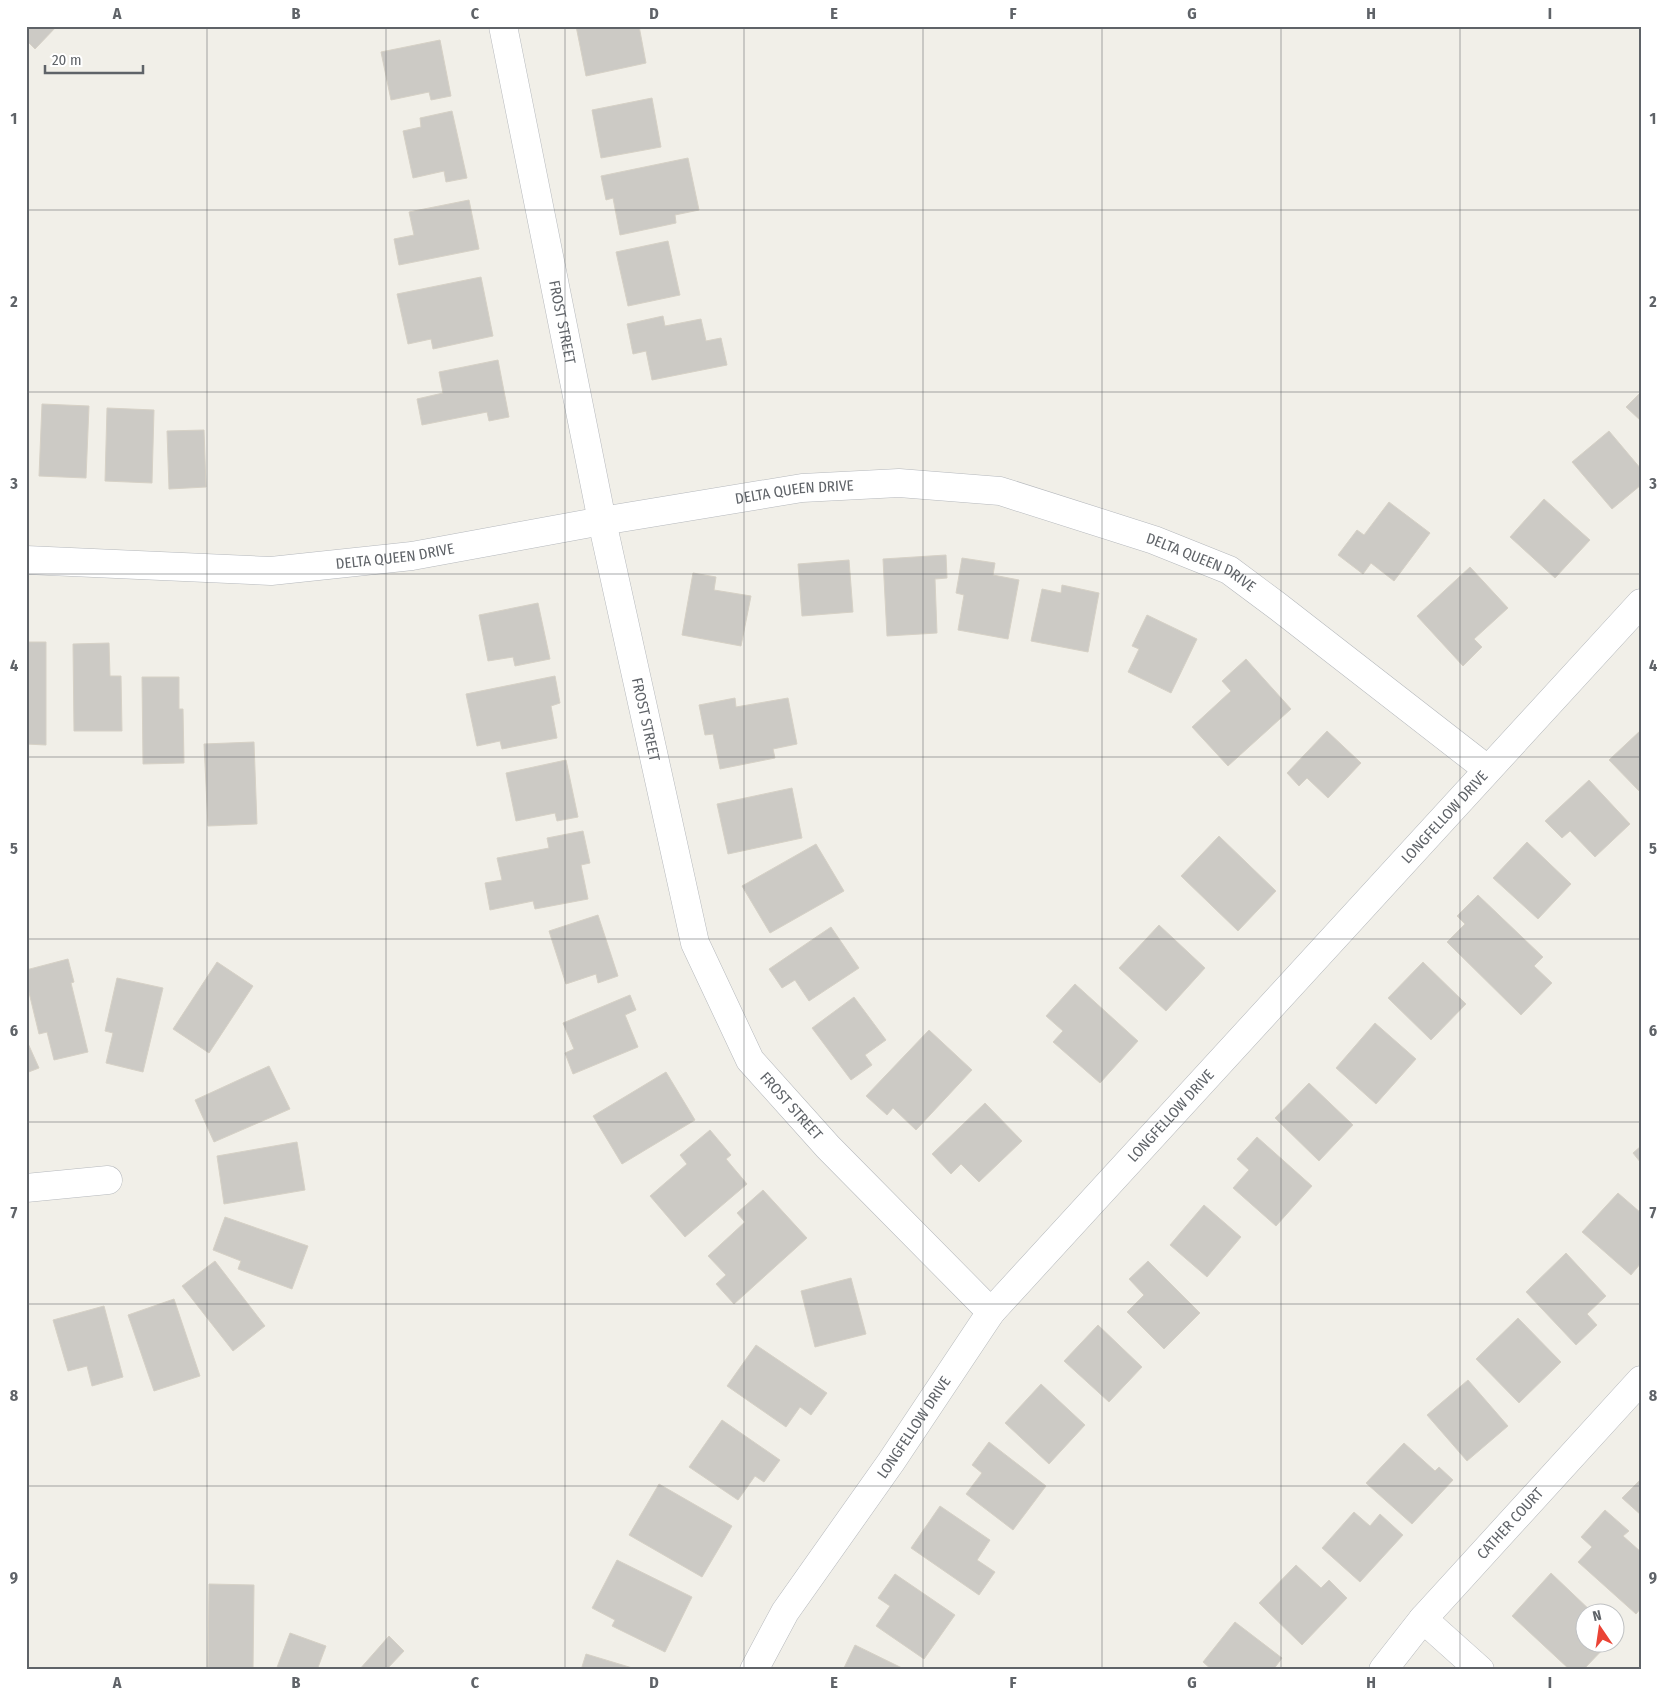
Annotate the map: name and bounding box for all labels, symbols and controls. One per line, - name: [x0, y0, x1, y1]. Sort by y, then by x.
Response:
- text: A: [112, 4, 122, 23]
- text: B: [292, 4, 301, 23]
- text: C: [471, 4, 480, 23]
- text: D: [649, 4, 659, 23]
- text: E: [830, 4, 838, 23]
- text: F: [1009, 4, 1017, 23]
- text: G: [1187, 4, 1197, 23]
- text: H: [1366, 4, 1376, 23]
- text: I: [1548, 4, 1552, 23]
- scale bar: [45, 42, 142, 74]
- text: 20 m: [52, 51, 82, 69]
- text: 1: [11, 109, 17, 128]
- text: 1: [1650, 109, 1656, 128]
- street label: FROST STREET: [545, 279, 579, 366]
- text: 2: [9, 292, 18, 311]
- text: 2: [1648, 292, 1657, 311]
- text: 3: [9, 474, 18, 493]
- text: 3: [1648, 474, 1657, 493]
- street label: DELTA QUEEN DRIVE: [734, 476, 854, 508]
- street label: DELTA QUEEN DRIVE: [1144, 529, 1259, 596]
- street label: DELTA QUEEN DRIVE: [335, 539, 456, 573]
- text: 4: [10, 656, 18, 675]
- text: 4: [1649, 656, 1657, 675]
- street label: FROST STREET: [628, 676, 664, 763]
- street label: LONGFELLOW DRIVE: [1398, 767, 1492, 867]
- text: 5: [10, 839, 18, 858]
- text: 5: [1649, 839, 1657, 858]
- text: 6: [10, 1021, 18, 1040]
- text: 6: [1649, 1021, 1657, 1040]
- street label: LONGFELLOW DRIVE: [1124, 1066, 1218, 1166]
- street label: FROST STREET: [756, 1068, 826, 1144]
- text: 7: [11, 1203, 18, 1222]
- text: 7: [1650, 1203, 1657, 1222]
- street label: LONGFELLOW DRIVE: [873, 1373, 955, 1482]
- text: 8: [10, 1386, 19, 1405]
- text: 8: [1649, 1386, 1658, 1405]
- street label: CATHER COURT: [1473, 1484, 1547, 1563]
- text: 9: [10, 1568, 18, 1587]
- text: 9: [1649, 1568, 1657, 1587]
- north arrow: [1574, 1604, 1624, 1654]
- text: N: [1591, 1607, 1603, 1625]
- text: A: [112, 1673, 122, 1692]
- text: B: [292, 1673, 301, 1692]
- text: C: [471, 1673, 480, 1692]
- text: D: [649, 1673, 659, 1692]
- text: E: [830, 1673, 838, 1692]
- text: F: [1009, 1673, 1017, 1692]
- text: G: [1187, 1673, 1197, 1692]
- text: H: [1366, 1673, 1376, 1692]
- text: I: [1548, 1673, 1552, 1692]

